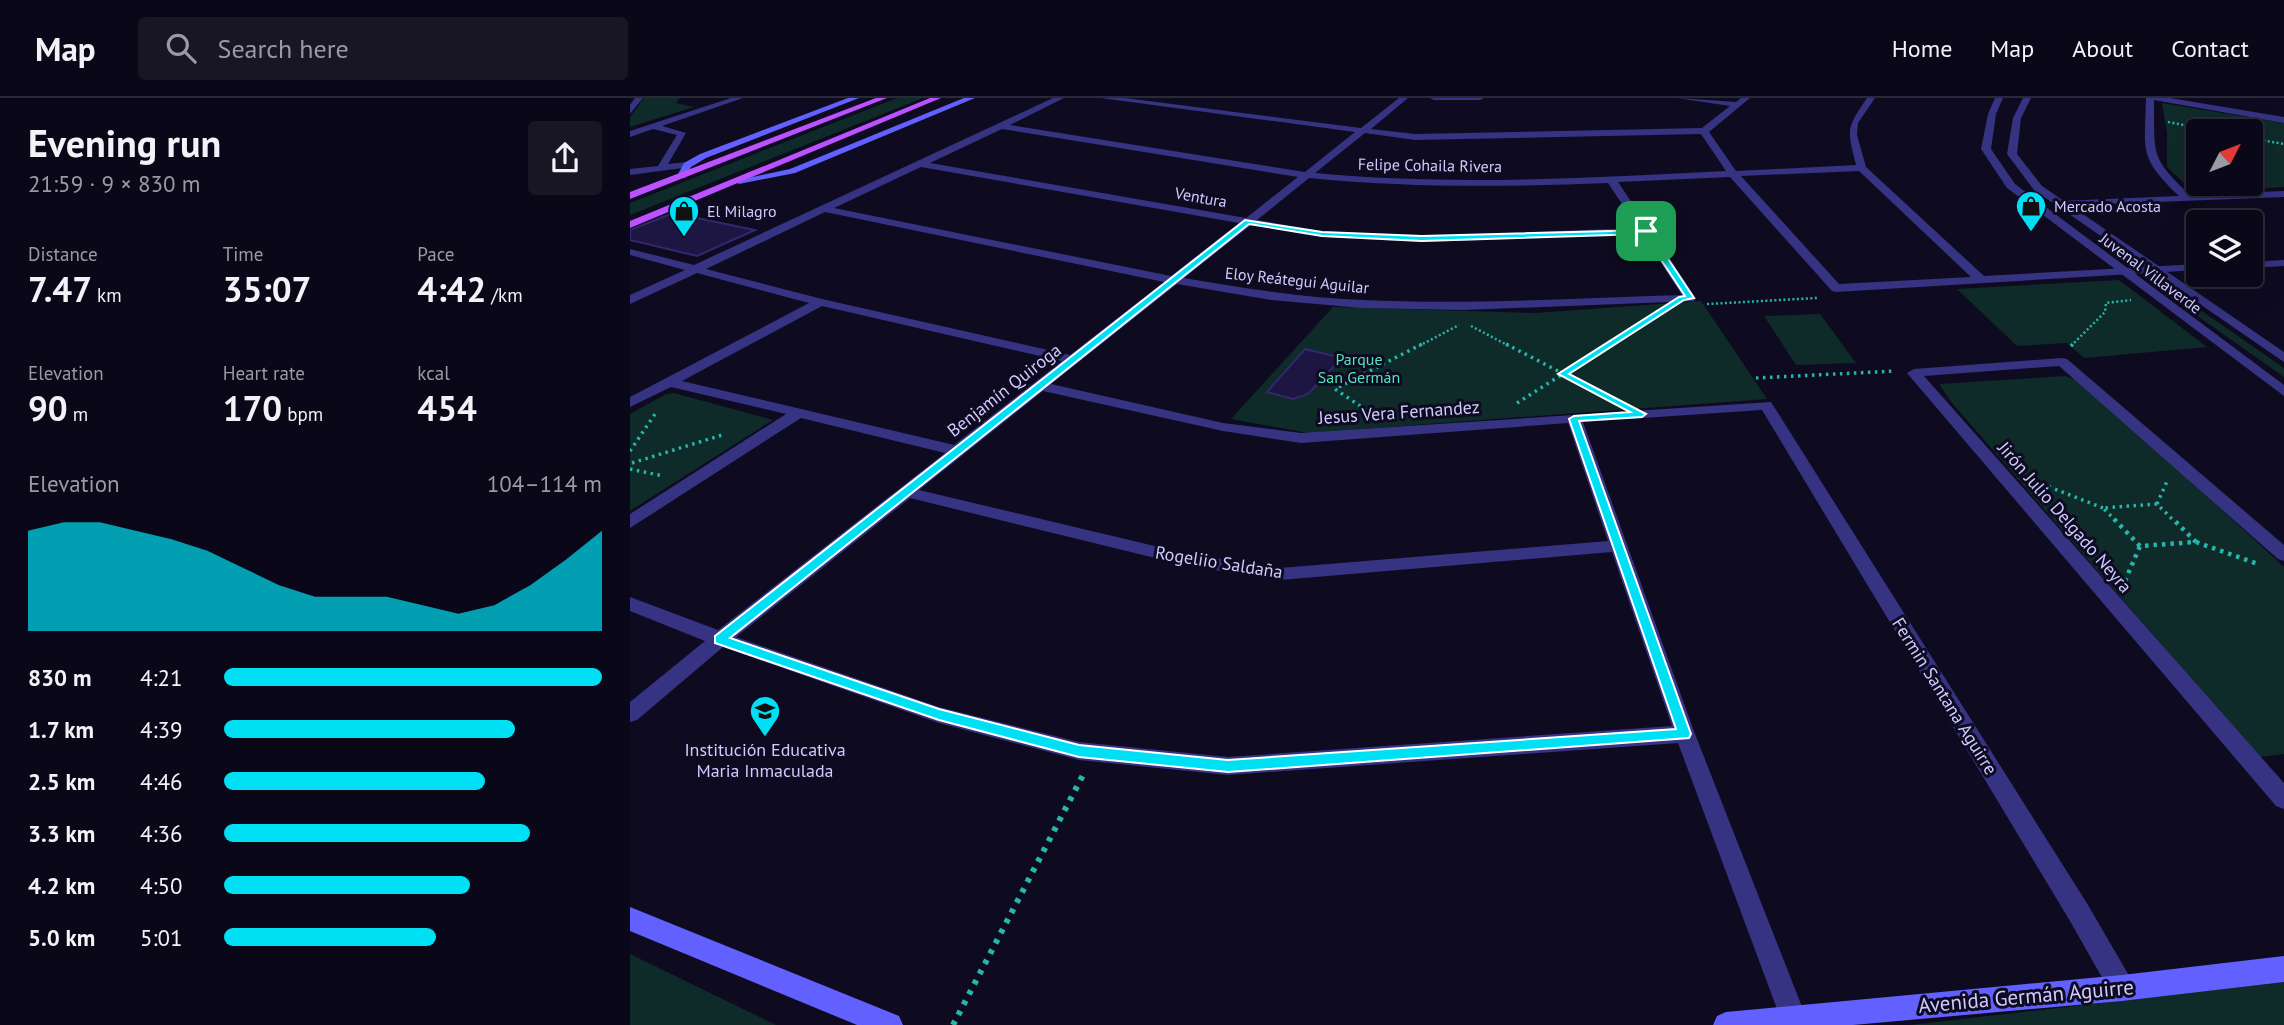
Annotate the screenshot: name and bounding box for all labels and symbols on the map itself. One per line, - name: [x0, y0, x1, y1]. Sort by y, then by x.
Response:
- north arrow: [2186, 119, 2263, 196]
- street label: Felipe Cohaila Rivera: [1358, 154, 1502, 176]
- street label: Ventura: [1172, 182, 1229, 211]
- shop icon: Mercado Acosta: [2014, 189, 2048, 233]
- shop icon: El Milagro: [667, 194, 701, 238]
- place label: Mercado Acosta: [2054, 196, 2161, 216]
- place label: El Milagro: [707, 201, 777, 221]
- pin: [1616, 201, 1676, 261]
- street label: Juvenal Villaverde: [2095, 228, 2206, 318]
- street label: Eloy Reátegui Aguilar: [1224, 262, 1371, 298]
- street label: Benjamín Quiroga: [942, 338, 1066, 442]
- park label: Parque San Germán: [1318, 349, 1400, 387]
- street label: Jesus Vera Fernandez: [1317, 395, 1480, 429]
- street label: Jirón Julio Delgado Neyra: [1992, 436, 2137, 597]
- street label: Rogeliio Saldaña: [1154, 541, 1284, 583]
- street label: Fermin Santana Aguirre: [1887, 613, 2003, 779]
- school or university icon: Institución Educativa Maria Inmaculada: [748, 694, 782, 738]
- place label: Institución Educativa Maria Inmaculada: [684, 738, 846, 782]
- street label: Avenida Germán Aguirre: [1917, 973, 2135, 1019]

